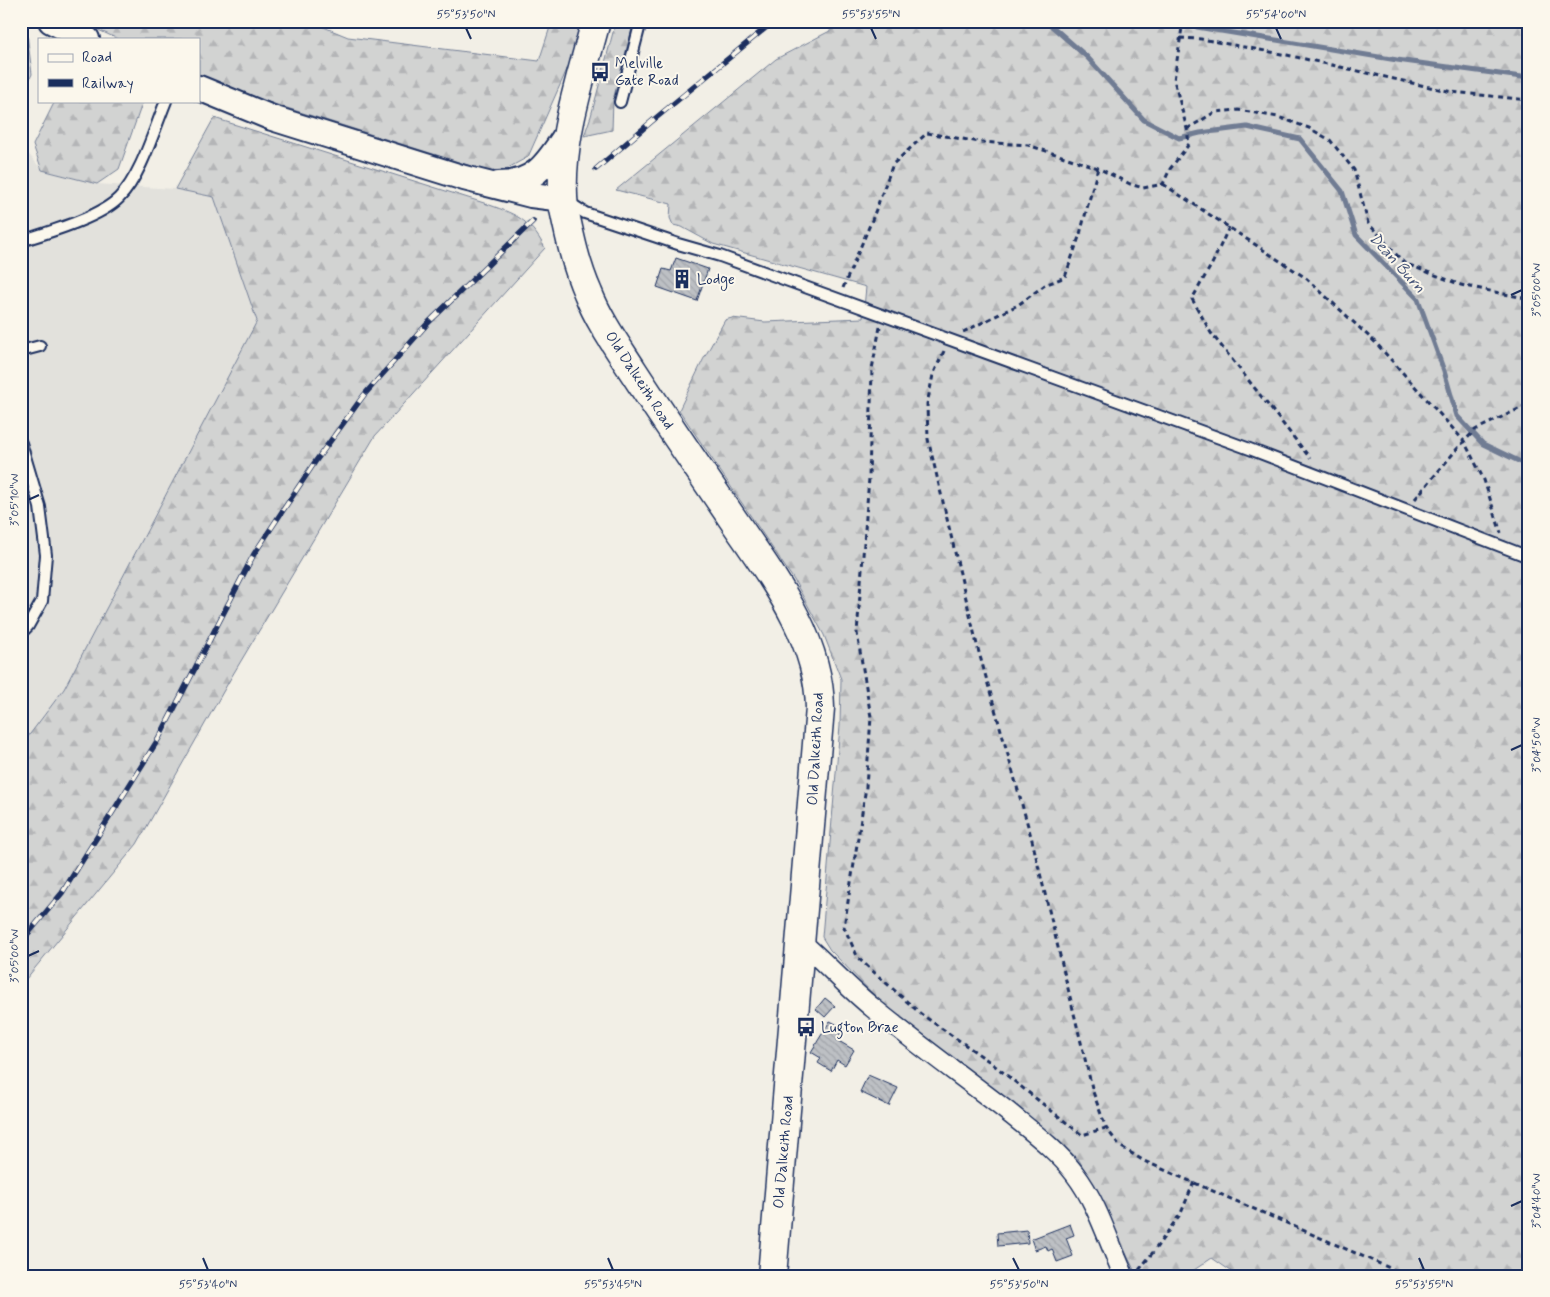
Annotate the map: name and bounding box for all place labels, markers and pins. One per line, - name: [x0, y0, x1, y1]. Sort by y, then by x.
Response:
- place label: Melville Gate Road: [615, 54, 679, 91]
- bus stop icon: Melville Gate Road: [589, 61, 611, 83]
- building icon: Lodge: [671, 268, 693, 290]
- place label: Lodge: [697, 270, 735, 291]
- bus stop icon: Lugton Brae: [795, 1016, 817, 1038]
- place label: Lugton Brae: [821, 1018, 899, 1039]

